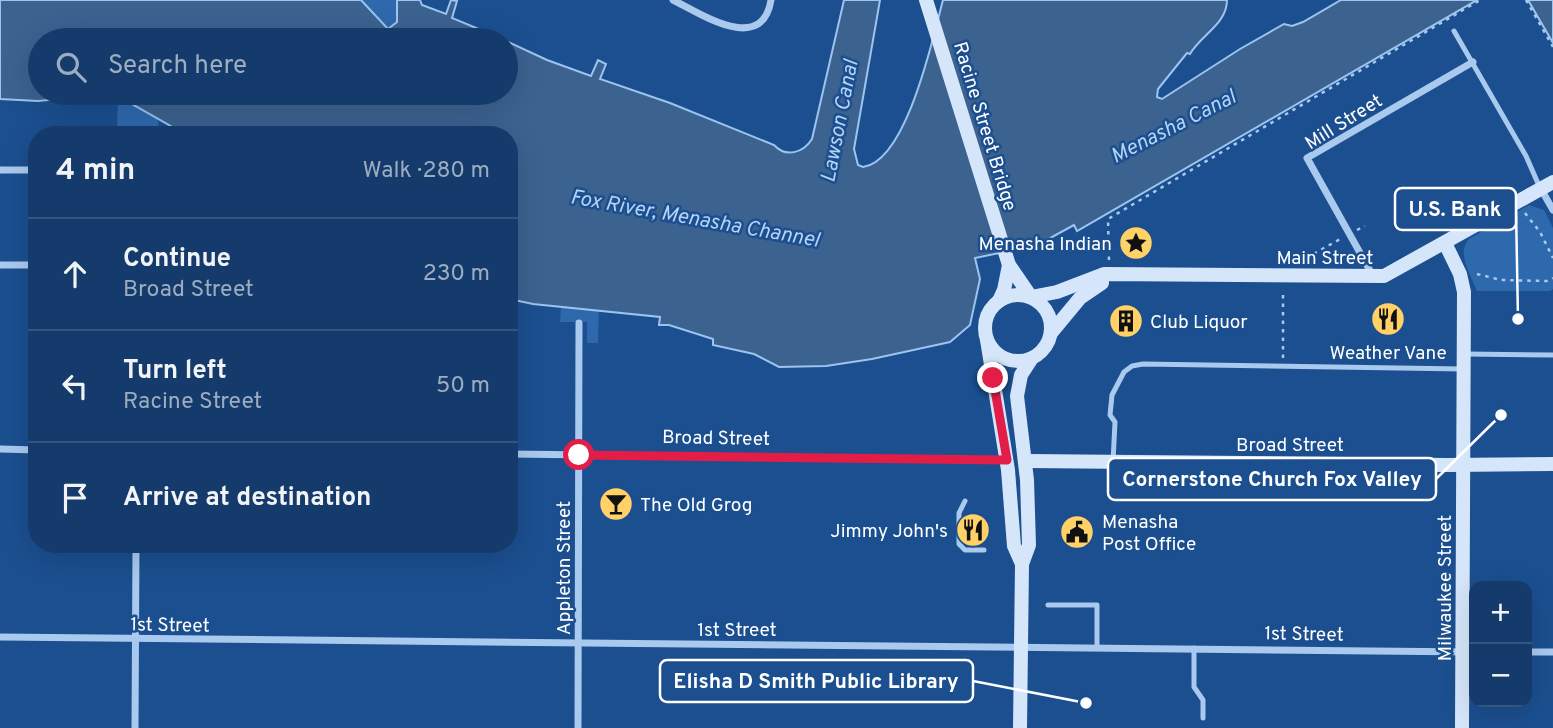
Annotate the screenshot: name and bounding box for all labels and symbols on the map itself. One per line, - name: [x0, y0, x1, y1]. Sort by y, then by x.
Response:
- street label: Racine Street Bridge: [947, 39, 1021, 214]
- water label: Lawson Canal: [815, 56, 866, 185]
- water label: Menasha Canal: [1106, 83, 1242, 171]
- street label: Mill Street: [1301, 90, 1387, 156]
- water label: Fox River, Menasha Channel: [568, 184, 823, 255]
- callout: U.S. Bank: [1395, 188, 1516, 230]
- text: U.S. Bank: [1409, 197, 1502, 224]
- place icon: Menasha Indian: [1117, 224, 1155, 262]
- place label: Menasha Indian: [979, 233, 1112, 257]
- street label: Main Street: [1277, 247, 1374, 271]
- restaurant icon: Weather Vane: [1369, 300, 1407, 338]
- building icon: Club Liquor: [1107, 302, 1145, 340]
- place label: Club Liquor: [1150, 311, 1248, 335]
- place label: Weather Vane: [1329, 342, 1447, 366]
- route end: [977, 362, 1008, 393]
- street label: Broad Street: [662, 426, 770, 452]
- street label: Broad Street: [1236, 434, 1344, 458]
- route start: [563, 439, 594, 470]
- callout: Cornerstone Church Fox Valley: [1108, 458, 1436, 500]
- text: Cornerstone Church Fox Valley: [1122, 467, 1422, 494]
- bar icon: The Old Grog: [597, 485, 635, 523]
- place label: The Old Grog: [640, 494, 752, 518]
- street label: Appleton Street: [553, 501, 577, 635]
- restaurant icon: Jimmy John's: [954, 511, 992, 549]
- place label: Menasha Post Office: [1102, 511, 1196, 557]
- public building icon: Menasha Post Office: [1058, 513, 1096, 551]
- street label: Milwaukee Street: [1434, 515, 1458, 661]
- place label: Jimmy John's: [830, 520, 948, 544]
- street label: 1st Street: [130, 613, 210, 639]
- street label: 1st Street: [697, 619, 777, 643]
- street label: 1st Street: [1264, 622, 1344, 648]
- callout: Elisha D Smith Public Library: [660, 660, 973, 702]
- text: Elisha D Smith Public Library: [673, 669, 959, 696]

